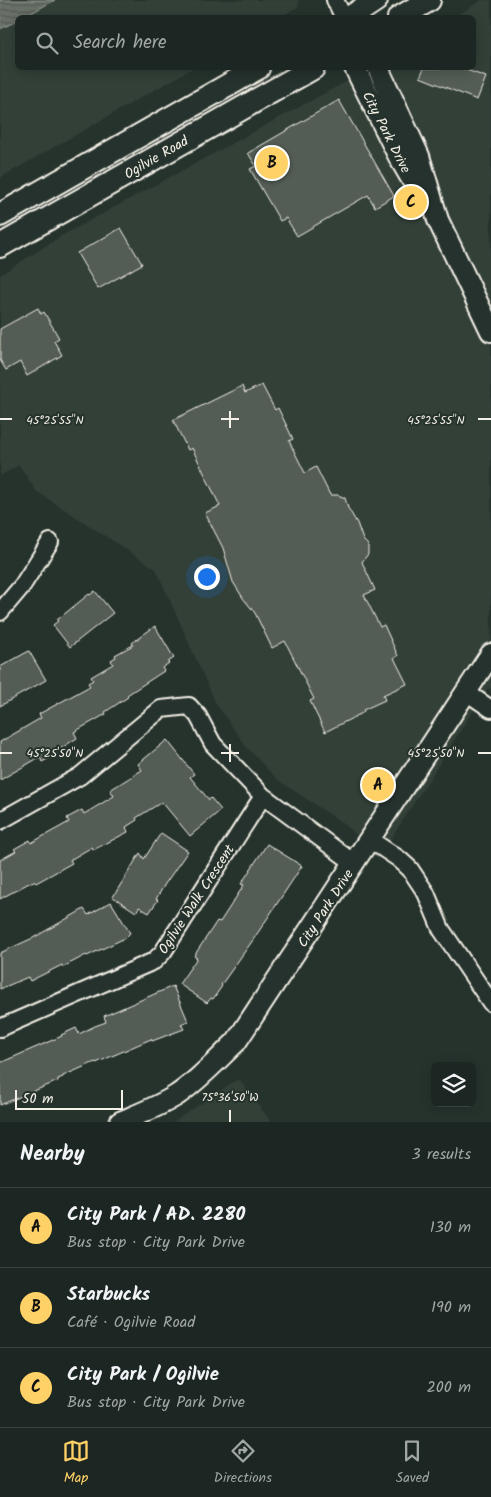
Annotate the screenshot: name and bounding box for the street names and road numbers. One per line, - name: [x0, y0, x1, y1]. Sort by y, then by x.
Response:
- street label: City Park Drive: [356, 88, 417, 178]
- street label: Ogilvie Road: [120, 130, 194, 185]
- street label: Ogilvie Walk Crescent: [153, 840, 241, 959]
- street label: City Park Drive: [292, 864, 360, 952]

